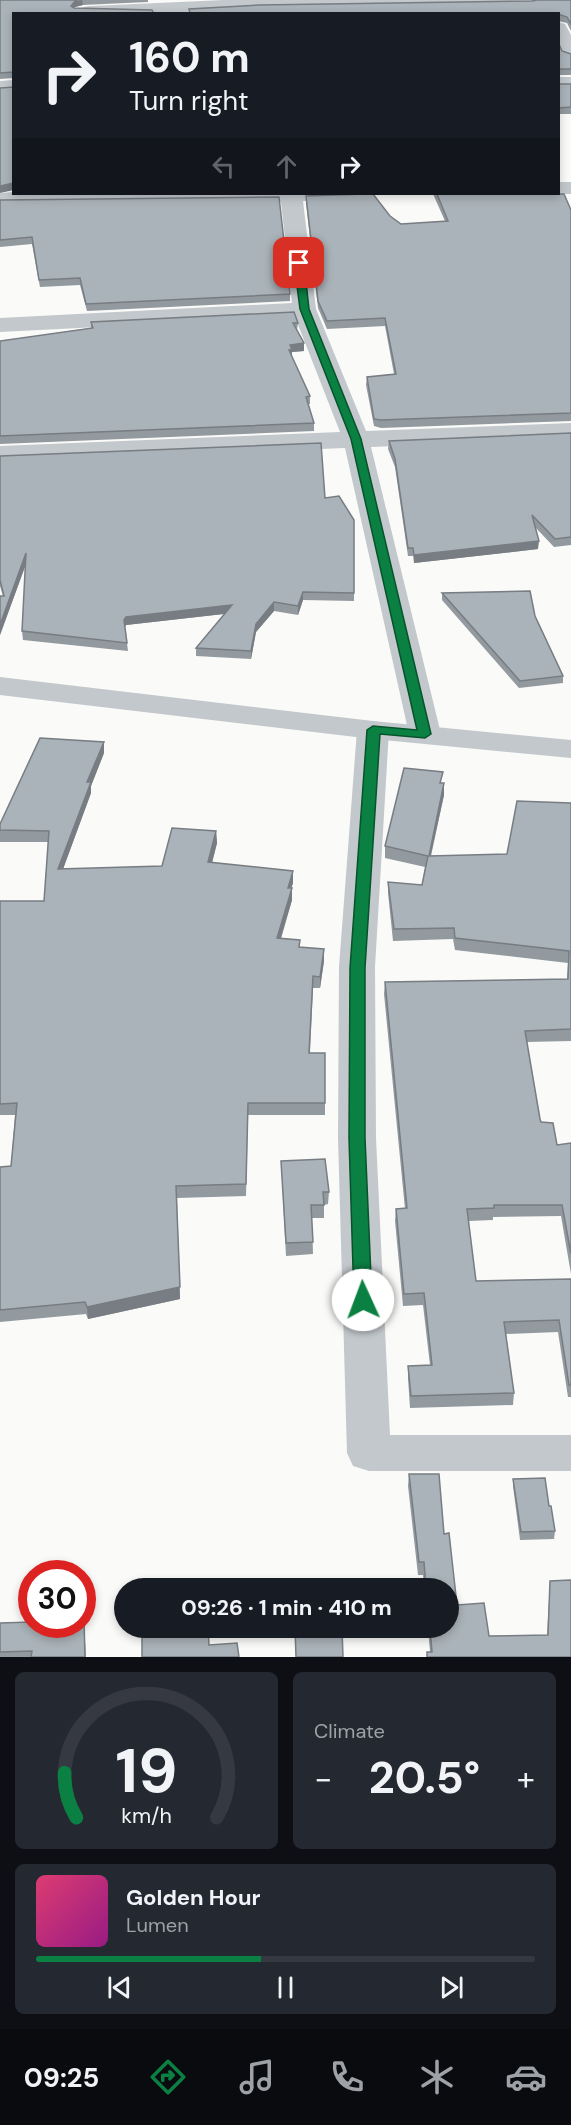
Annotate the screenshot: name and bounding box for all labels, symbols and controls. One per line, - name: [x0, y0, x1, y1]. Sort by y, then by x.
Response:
- text: 160 m: [129, 30, 250, 85]
- icon: right: [30, 36, 108, 114]
- text: Turn right: [129, 83, 249, 118]
- icon: left: [207, 150, 240, 183]
- icon: ahead: [270, 150, 303, 183]
- icon: right: [333, 150, 366, 183]
- pin: [273, 237, 324, 288]
- icon: arrive: [282, 246, 315, 279]
- position arrow: [331, 1268, 395, 1332]
- speed limit sign: 30: [18, 1560, 96, 1638]
- text: 09:26 · 1 min · 410 m: [181, 1593, 392, 1622]
- text: Climate: [314, 1718, 385, 1744]
- text: 19: [115, 1730, 178, 1811]
- text: 20.5°: [369, 1748, 480, 1807]
- text: −: [314, 1757, 332, 1800]
- text: +: [517, 1757, 535, 1800]
- text: km/h: [121, 1802, 172, 1830]
- text: Golden Hour: [126, 1883, 261, 1912]
- text: Lumen: [126, 1912, 189, 1938]
- icon: previous: [103, 1971, 136, 2004]
- icon: pause: [269, 1971, 302, 2004]
- icon: next: [435, 1971, 468, 2004]
- icon: directions: [147, 2056, 189, 2098]
- icon: music: [236, 2056, 278, 2098]
- icon: phone: [326, 2056, 368, 2098]
- icon: climate: [416, 2056, 458, 2098]
- icon: car: [505, 2056, 547, 2098]
- text: 09:25: [24, 2060, 99, 2095]

